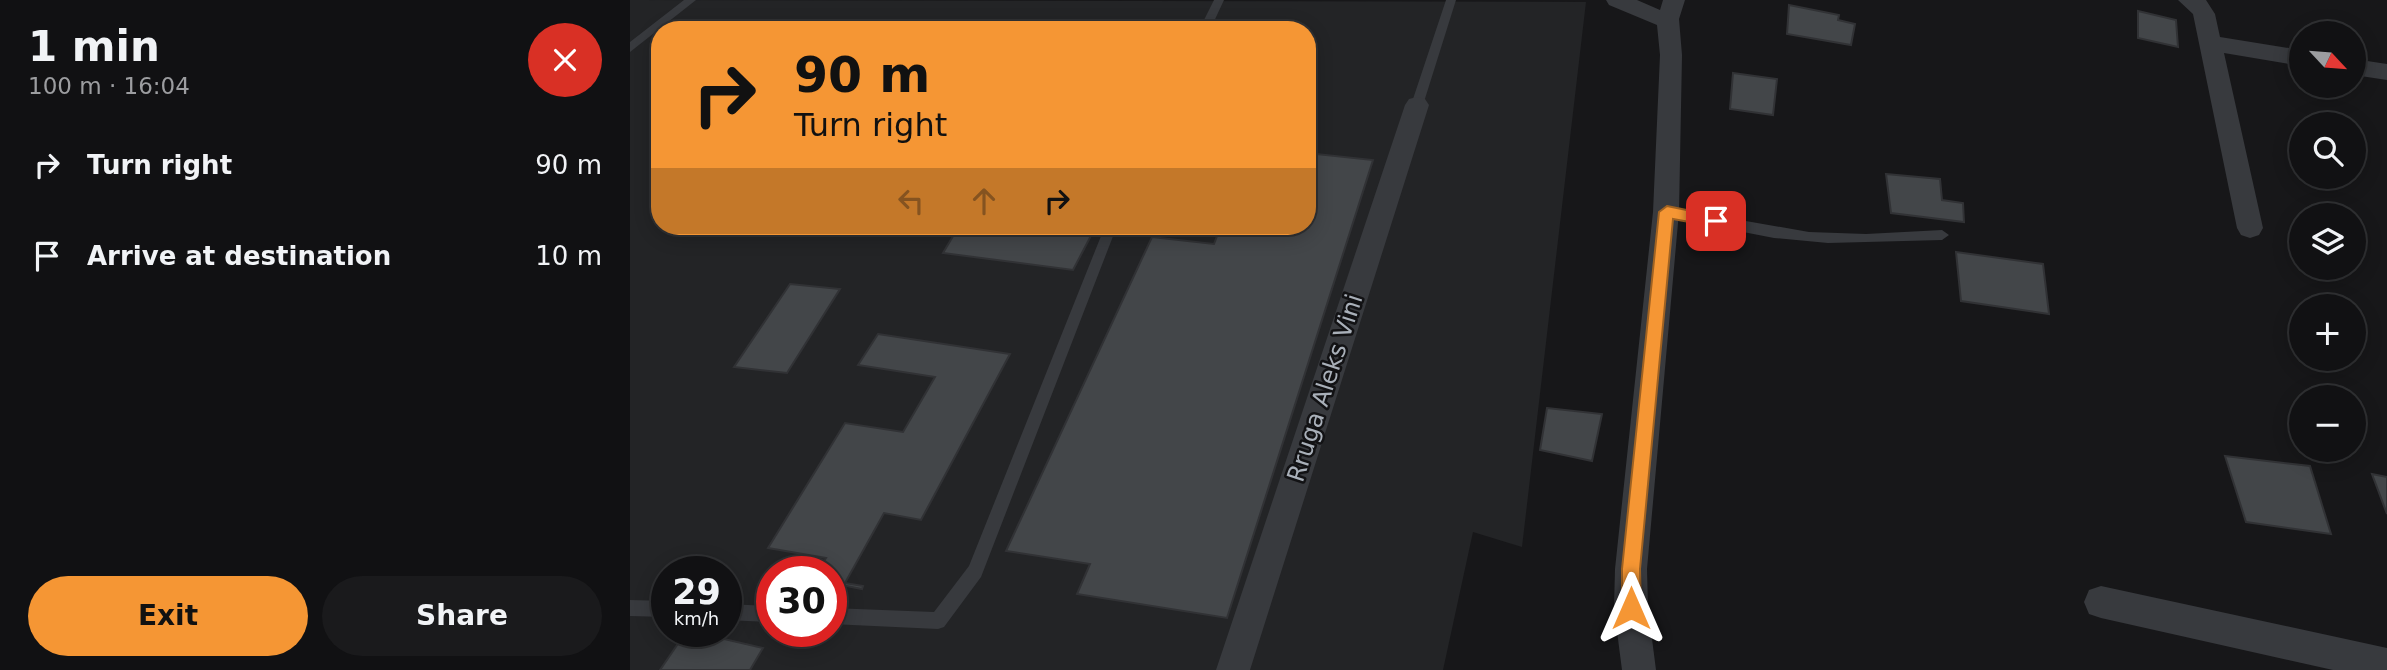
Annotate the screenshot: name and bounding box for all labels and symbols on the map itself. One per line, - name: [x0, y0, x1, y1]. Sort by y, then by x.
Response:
- north arrow: [2289, 21, 2366, 98]
- pin: [1686, 191, 1746, 251]
- street label: Rruga Aleks Vini: [1281, 291, 1369, 485]
- speed limit sign: 30: [756, 556, 847, 647]
- position arrow: [1594, 571, 1668, 645]

